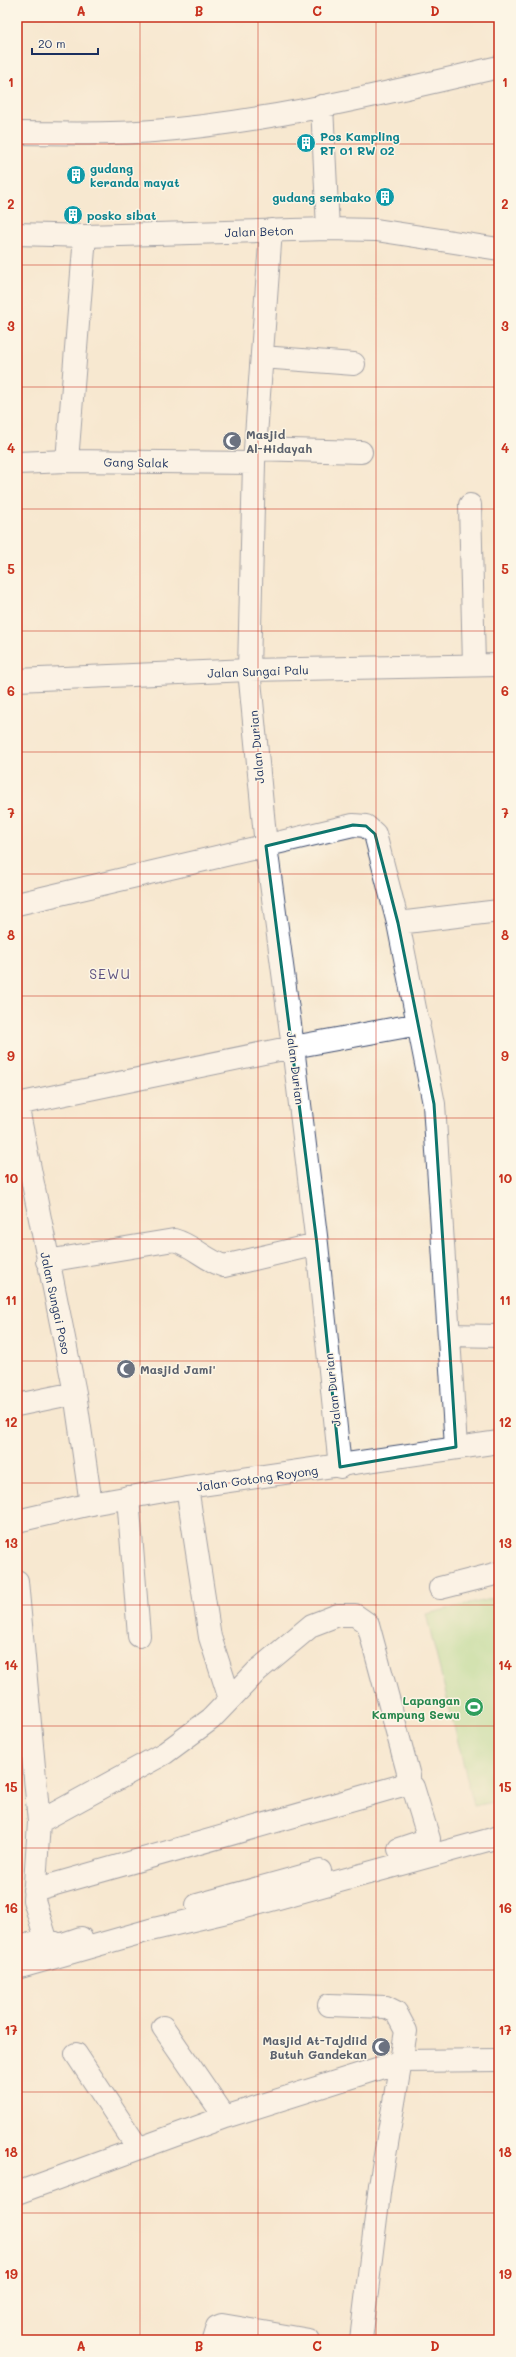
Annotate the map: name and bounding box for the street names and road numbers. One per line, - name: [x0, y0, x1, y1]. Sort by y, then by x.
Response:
- street label: Jalan Beton: [224, 222, 294, 240]
- street label: Gang Salak: [103, 453, 169, 471]
- street label: Jalan Sungai Palu: [207, 661, 309, 681]
- street label: Jalan Durian: [245, 710, 267, 784]
- street label: Jalan Durian: [284, 1030, 308, 1106]
- street label: Jalan Sungai Poso: [37, 1250, 75, 1356]
- street label: Jalan Durian: [320, 1353, 344, 1427]
- street label: Jalan Gotong Royong: [195, 1462, 319, 1494]

